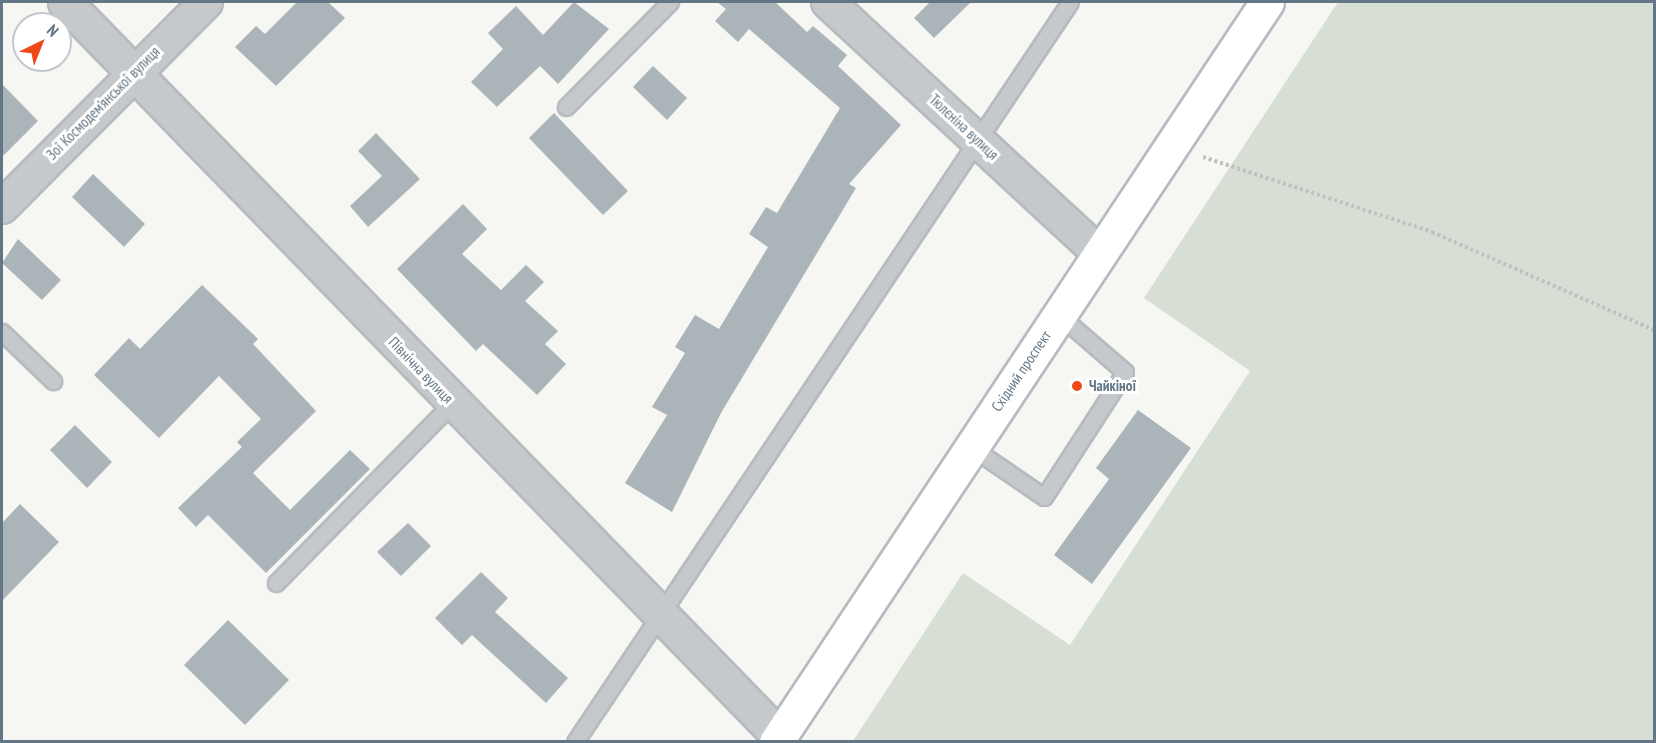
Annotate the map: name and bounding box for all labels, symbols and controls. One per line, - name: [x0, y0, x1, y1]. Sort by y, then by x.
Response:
- north arrow: [12, 12, 72, 72]
- text: N: [43, 20, 63, 41]
- street label: Зої Космодем’янської вулиця: [43, 43, 163, 163]
- street label: Тюлєніна вулиця: [926, 90, 1002, 164]
- street label: Східний проспект: [987, 327, 1055, 415]
- street label: Північна вулиця: [385, 333, 457, 407]
- place label: Чайкіної: [1089, 377, 1136, 395]
- marker: Чайкіної: [1070, 379, 1084, 393]

